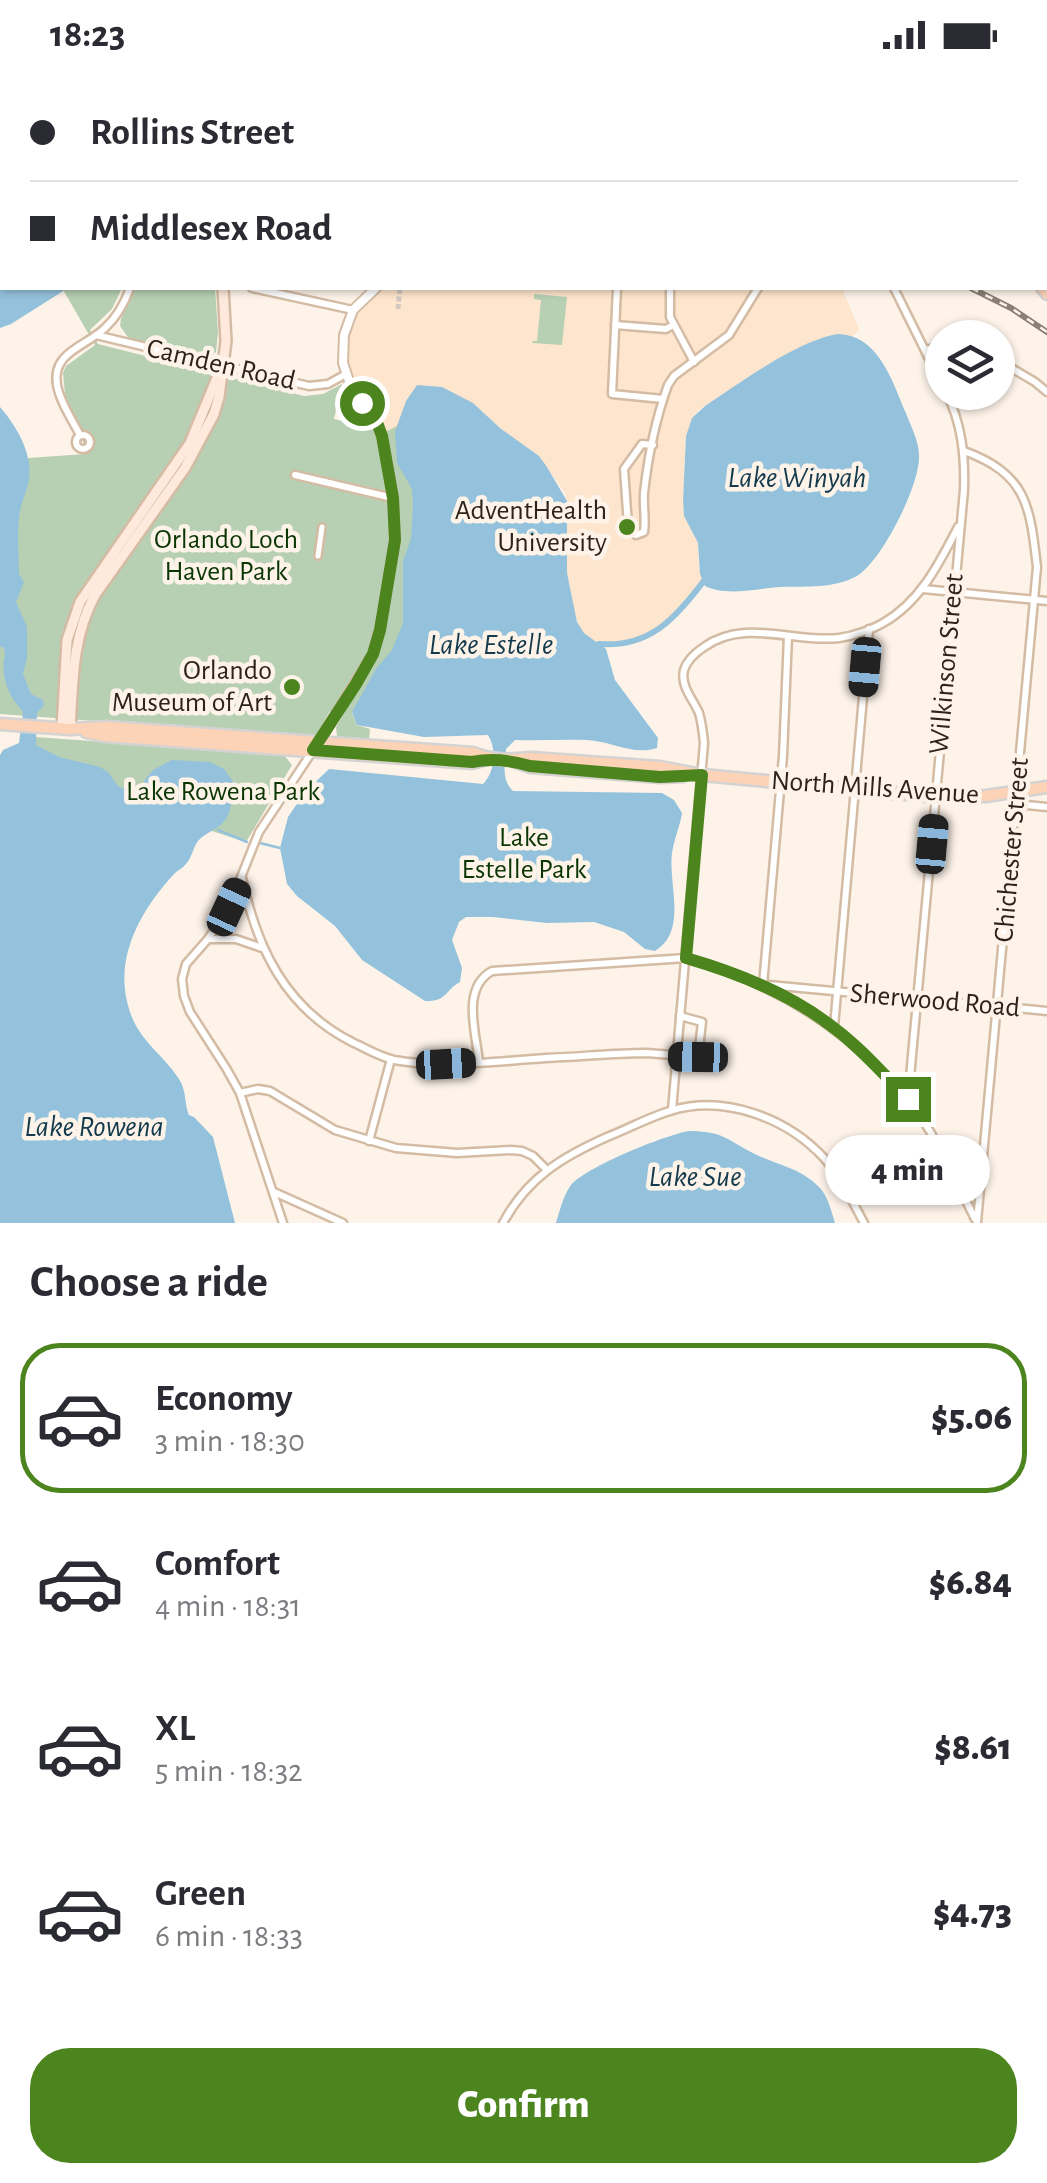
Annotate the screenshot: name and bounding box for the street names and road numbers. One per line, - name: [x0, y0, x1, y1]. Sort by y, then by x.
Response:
- street label: Camden Road: [144, 334, 298, 396]
- street label: Wilkinson Street: [925, 572, 969, 756]
- street label: Chichester Street: [990, 756, 1034, 944]
- street label: North Mills Avenue: [770, 767, 980, 809]
- street label: Sherwood Road: [849, 980, 1021, 1022]

